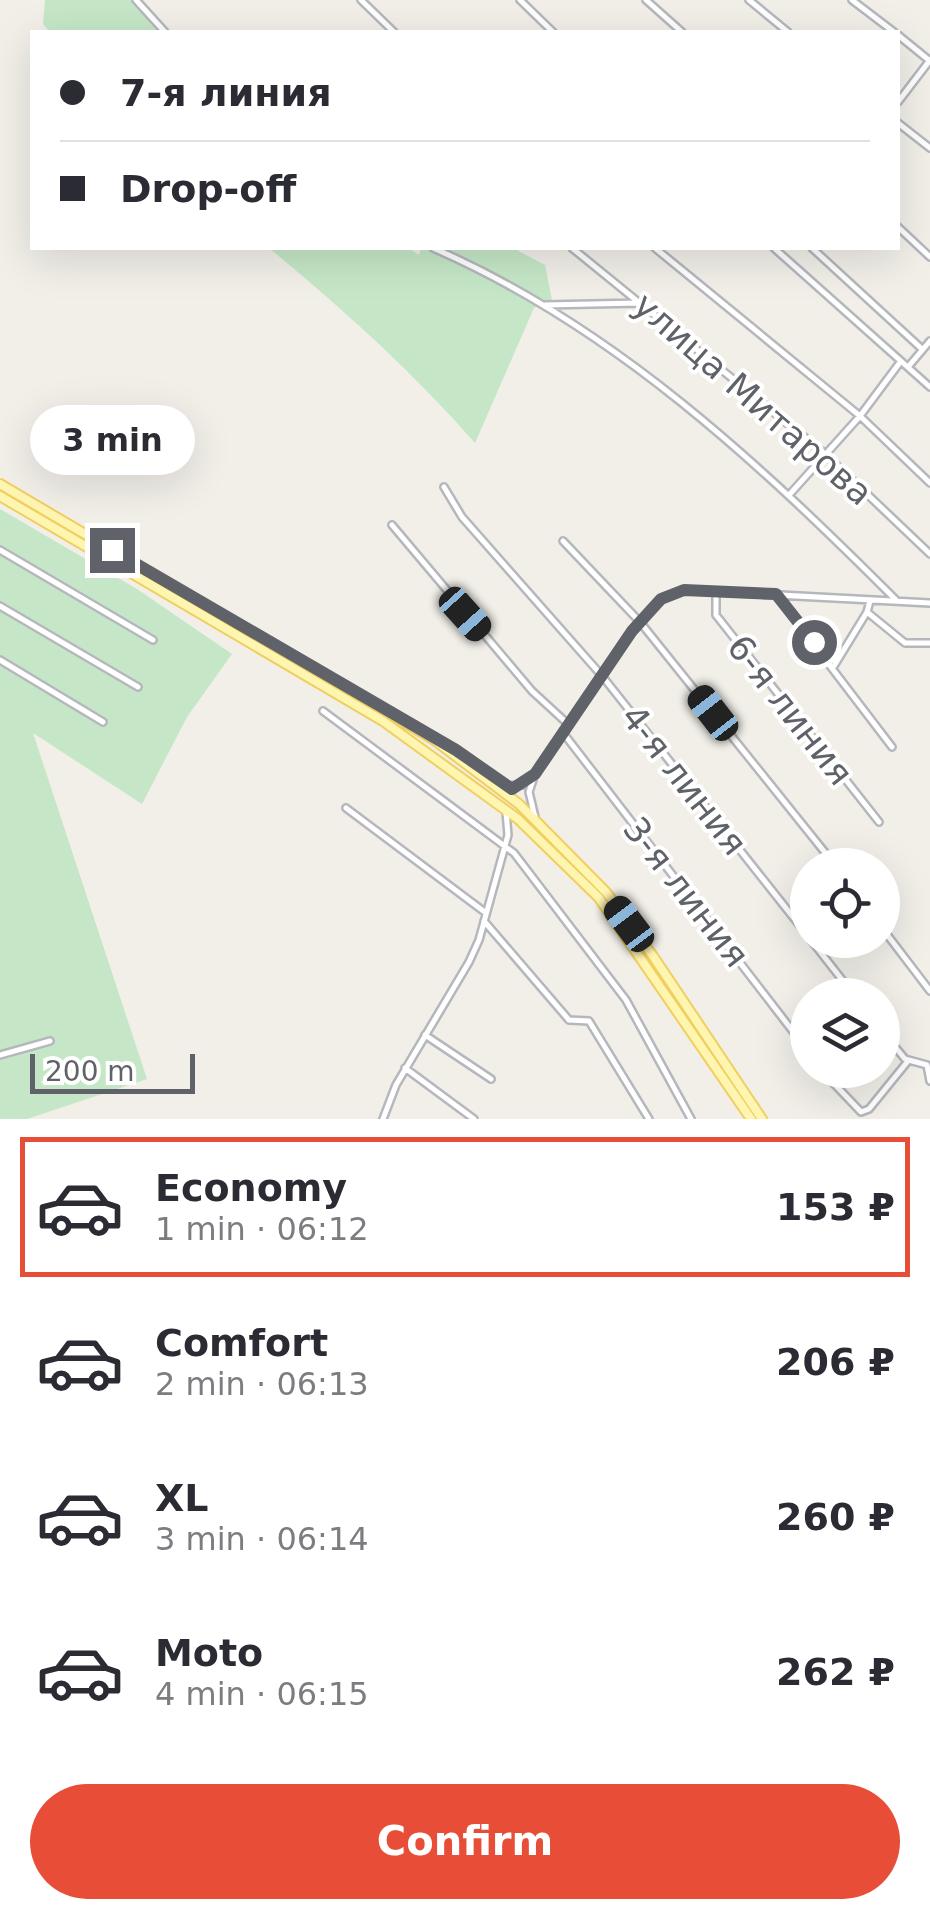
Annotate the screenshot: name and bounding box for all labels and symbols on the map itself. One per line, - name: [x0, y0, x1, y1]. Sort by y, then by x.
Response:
- street label: улица Митарова: [626, 285, 880, 513]
- callout: 3 min: [29, 405, 194, 475]
- route end: [90, 528, 135, 573]
- car: [434, 582, 496, 646]
- route start: [792, 620, 837, 665]
- street label: 6-я линия: [719, 627, 861, 793]
- car: [683, 680, 743, 746]
- street label: 4-я линия: [613, 697, 755, 863]
- street label: 3-я линия: [615, 809, 757, 975]
- car: [599, 891, 659, 957]
- scale bar: [30, 1049, 195, 1094]

